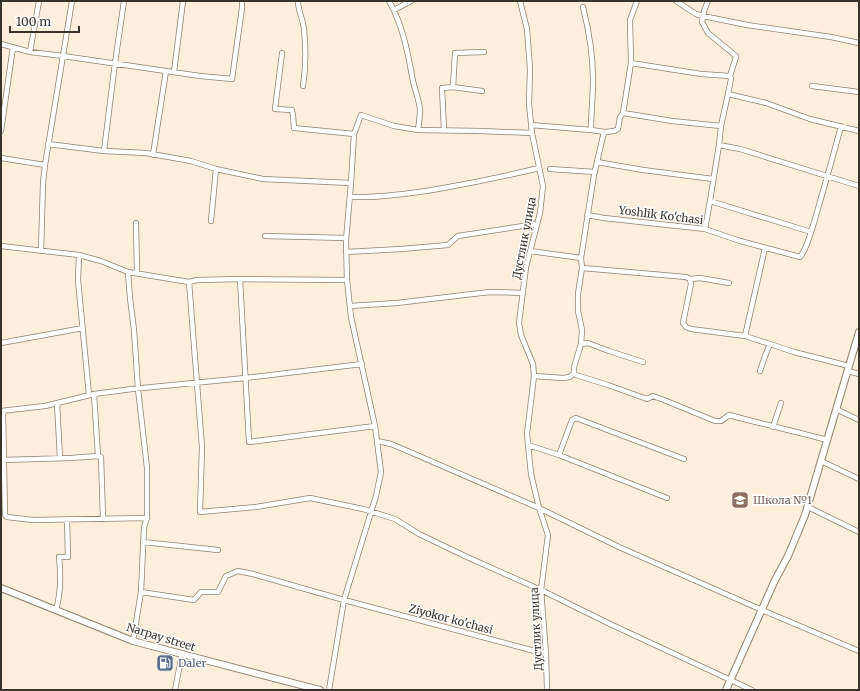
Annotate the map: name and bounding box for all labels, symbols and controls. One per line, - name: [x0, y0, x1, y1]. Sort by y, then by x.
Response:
- scale bar: [10, 8, 79, 34]
- text: 100 m: [16, 14, 51, 29]
- street label: Дустлик улица: [509, 196, 539, 280]
- street label: Yoshlik Ko'chasi: [617, 203, 705, 227]
- school or university icon: Школа №1: [730, 490, 750, 510]
- place label: Школа №1: [753, 493, 812, 507]
- street label: Дустлик улица: [527, 587, 545, 671]
- street label: Ziyokor ko'chasi: [408, 601, 495, 637]
- street label: Narpay street: [125, 620, 198, 654]
- fuel station icon: Daler: [155, 653, 175, 673]
- place label: Daler: [178, 656, 206, 670]

